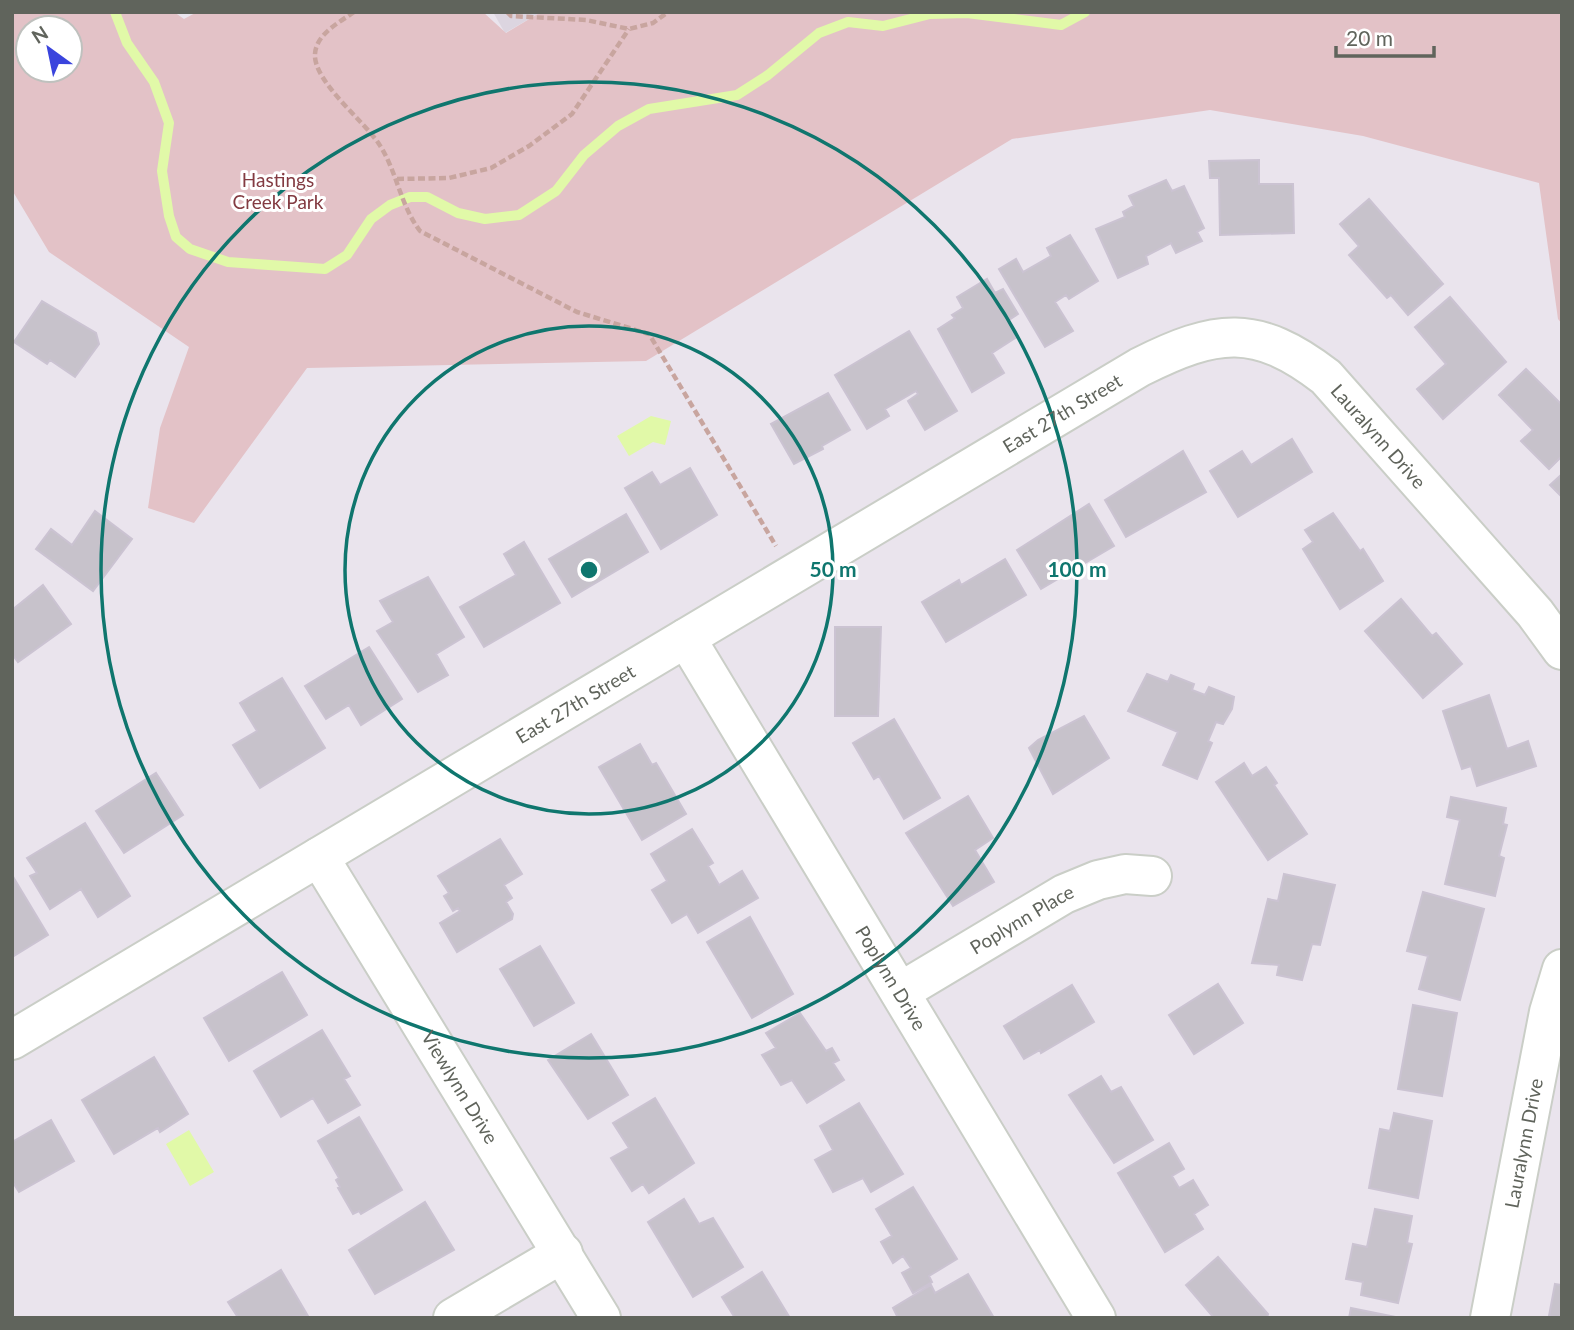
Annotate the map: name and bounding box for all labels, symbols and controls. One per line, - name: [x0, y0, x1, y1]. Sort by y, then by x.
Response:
- north arrow: [14, 14, 84, 84]
- scale bar: [1336, 14, 1434, 58]
- text: N: [27, 21, 52, 48]
- text: 20 m: [1346, 25, 1393, 50]
- park label: Hastings Creek Park: [233, 168, 324, 213]
- street label: East 27th Street: [998, 368, 1126, 457]
- street label: Lauralynn Drive: [1327, 379, 1431, 493]
- text: 50 m: [809, 556, 857, 581]
- text: 100 m: [1047, 556, 1107, 581]
- centre of rings: [577, 558, 601, 582]
- street label: East 27th Street: [511, 659, 639, 748]
- street label: Poplynn Place: [966, 879, 1077, 959]
- street label: Poplynn Drive: [851, 921, 932, 1034]
- street label: Viewlynn Drive: [417, 1026, 504, 1148]
- street label: Lauralynn Drive: [1499, 1076, 1547, 1210]

